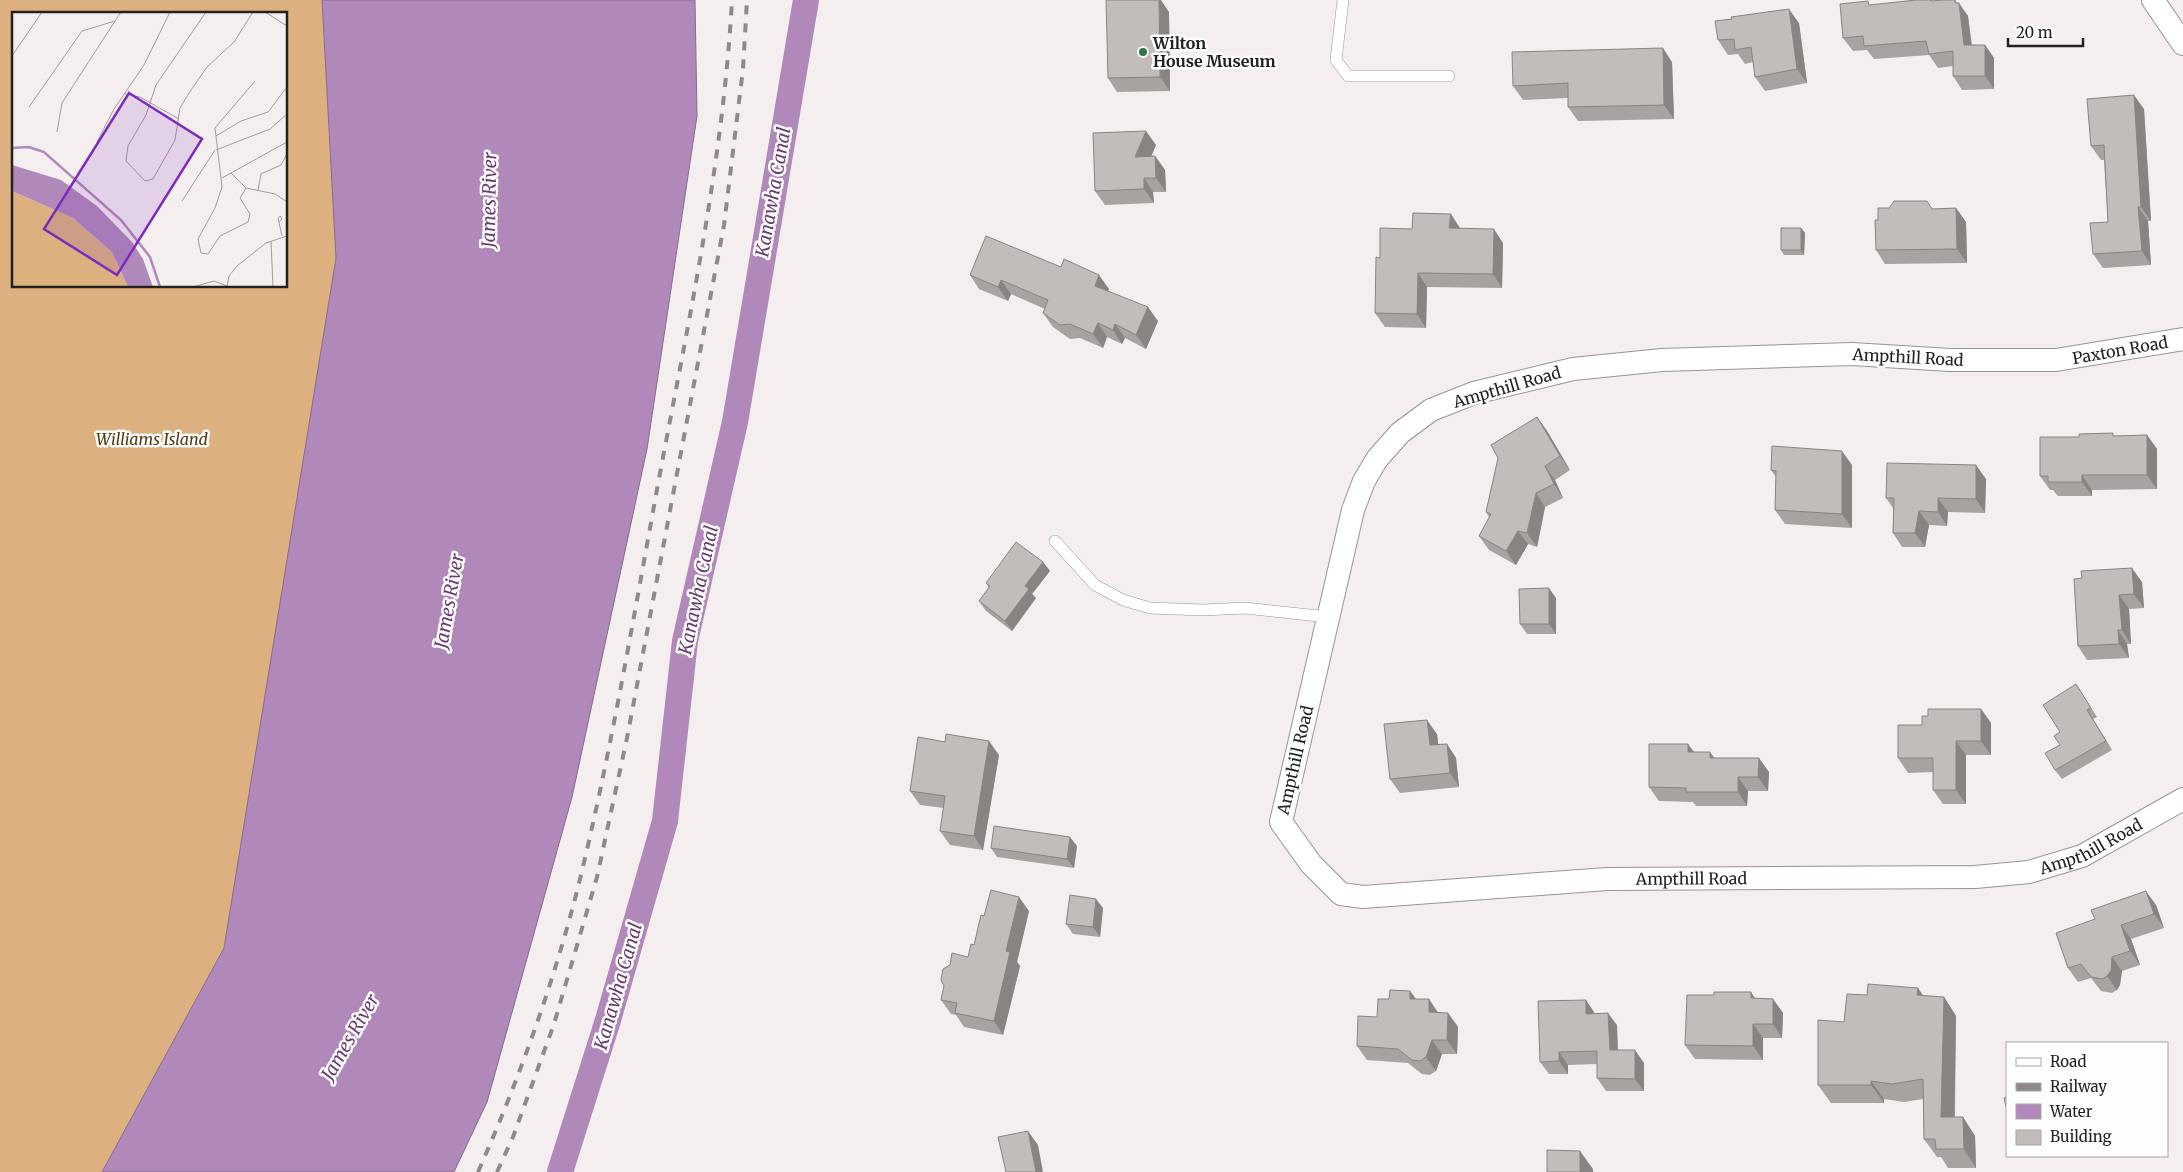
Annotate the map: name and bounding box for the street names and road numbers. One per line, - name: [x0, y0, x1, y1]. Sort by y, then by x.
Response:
- street label: Paxton Road: [2071, 332, 2170, 368]
- street label: Ampthill Road: [1851, 344, 1964, 370]
- street label: Ampthill Road: [1450, 362, 1564, 412]
- street label: Ampthill Road: [1273, 703, 1317, 817]
- street label: Ampthill Road: [2036, 814, 2146, 879]
- street label: Ampthill Road: [1635, 868, 1747, 889]

